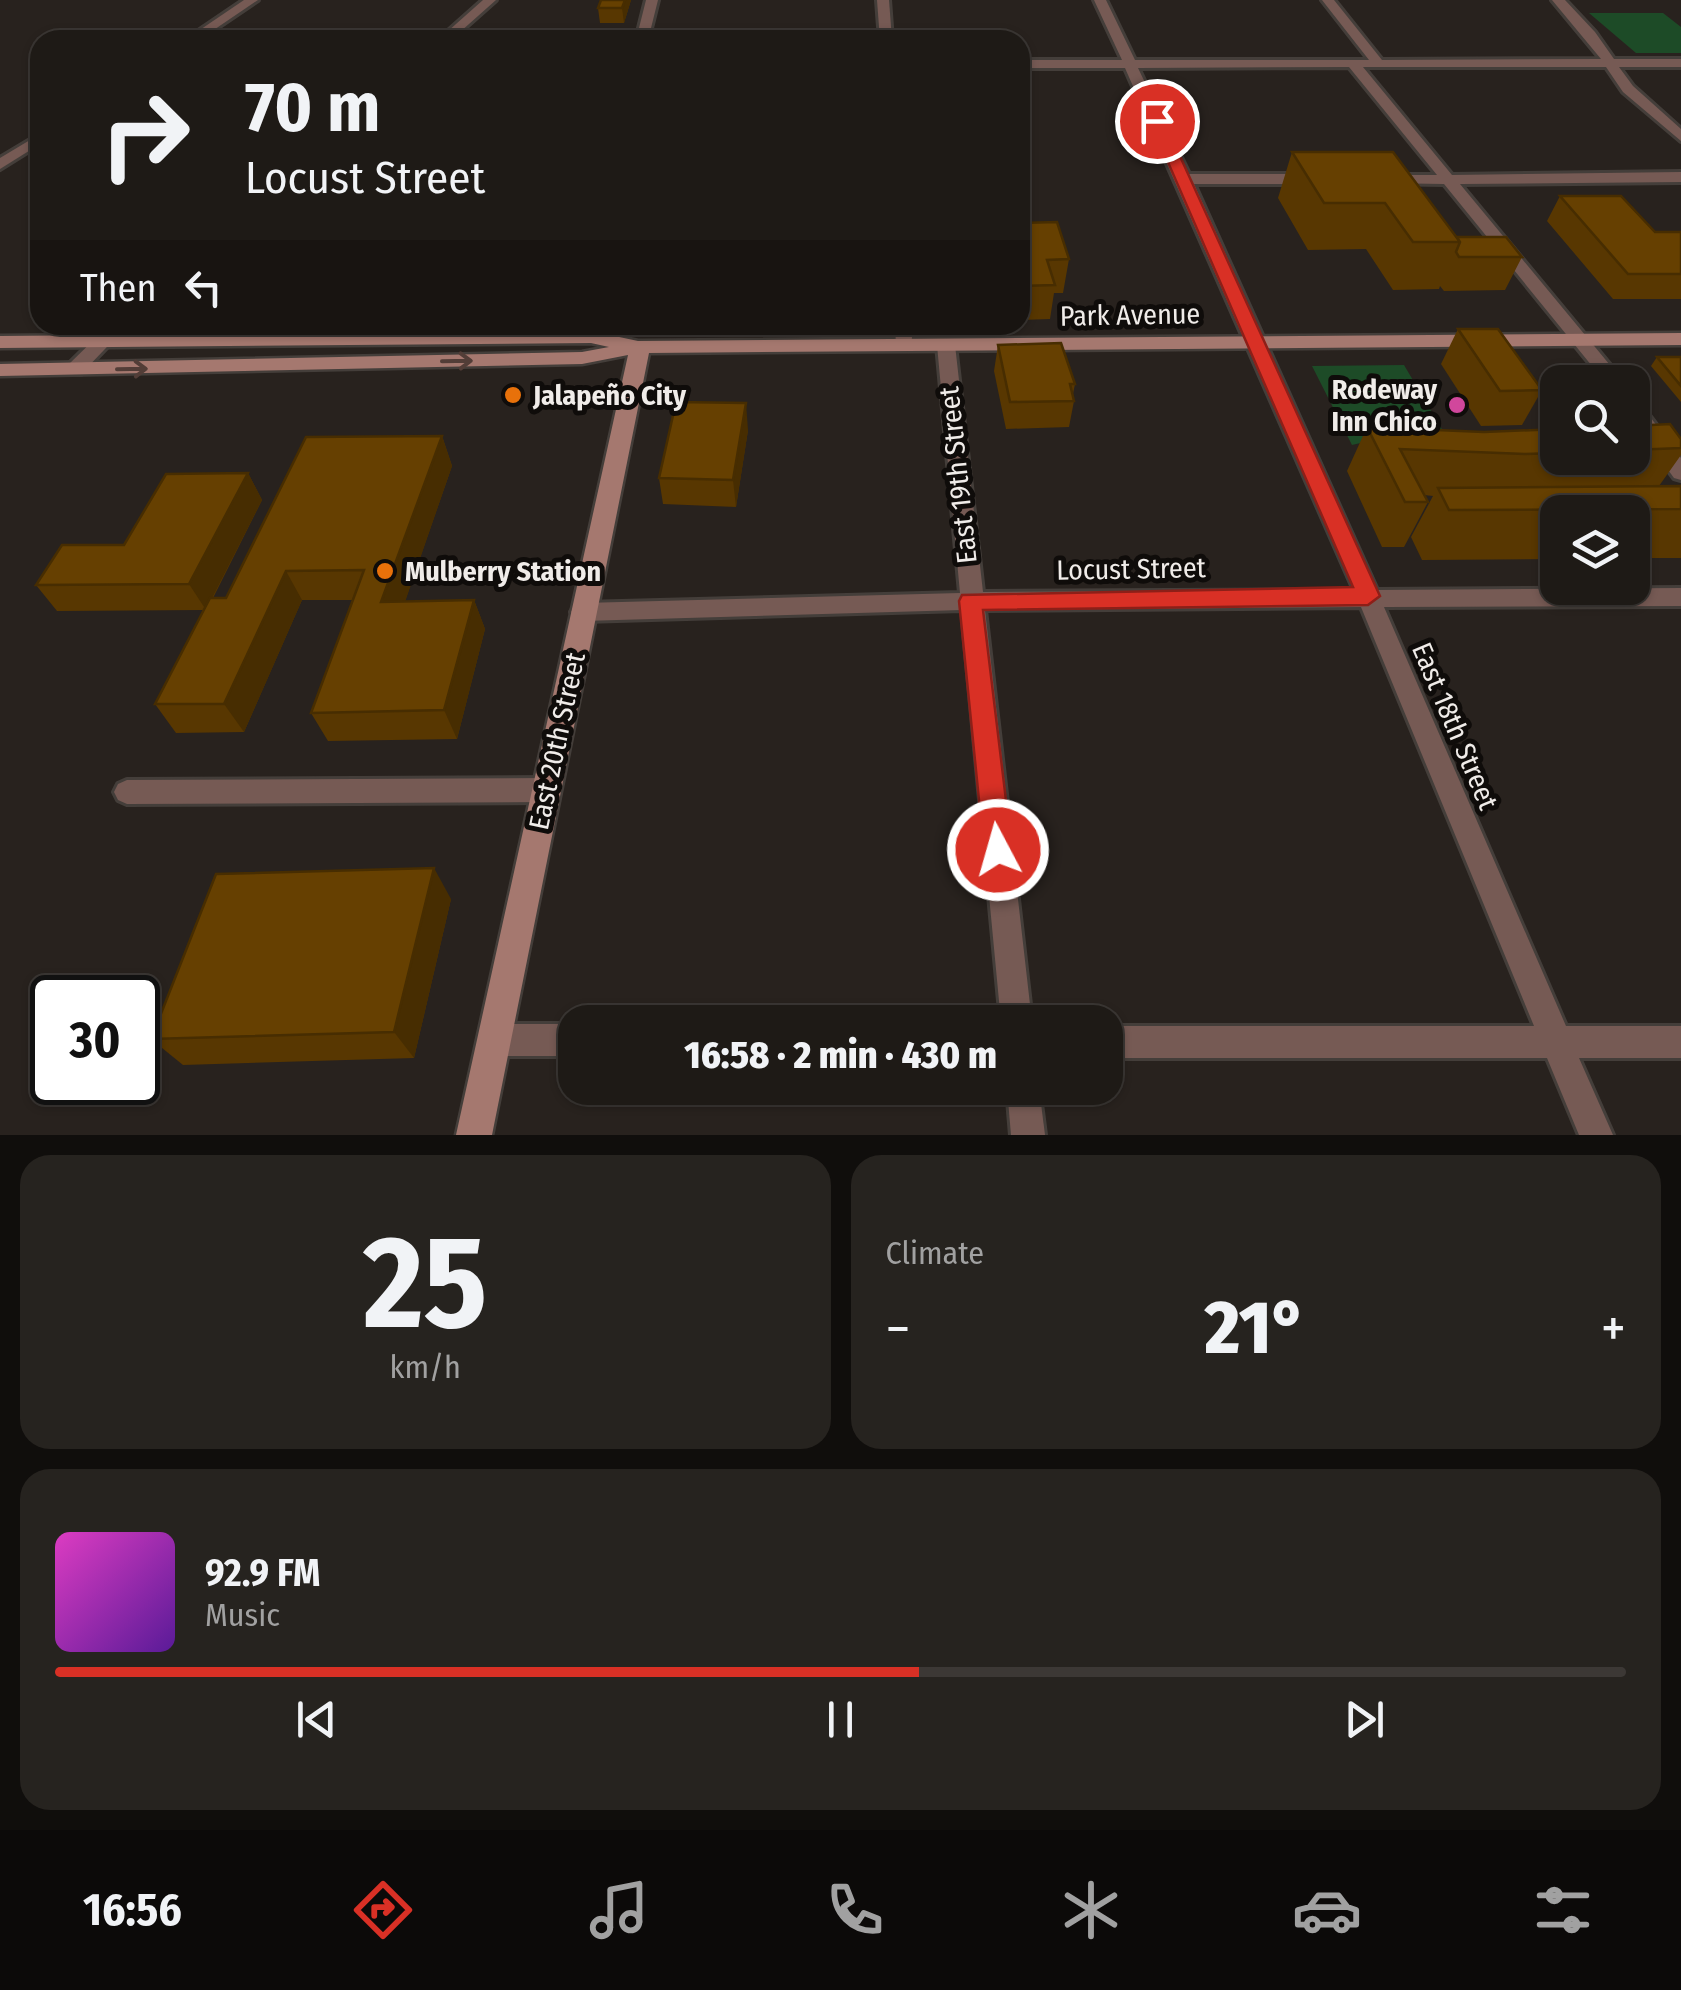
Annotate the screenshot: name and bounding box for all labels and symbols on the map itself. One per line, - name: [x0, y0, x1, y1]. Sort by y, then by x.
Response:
- pin: [1115, 79, 1200, 164]
- street label: Park Avenue: [1059, 297, 1201, 333]
- one-way arrow: [441, 352, 473, 371]
- one-way arrow: [116, 359, 148, 378]
- place label: Rodeway Inn Chico: [1331, 373, 1438, 438]
- place label: Jalapeño City: [532, 379, 687, 412]
- marker: Jalapeño City: [502, 384, 524, 406]
- street label: East 19th Street: [932, 384, 984, 565]
- marker: Rodeway Inn Chico: [1446, 394, 1468, 416]
- street label: Locust Street: [1056, 551, 1207, 587]
- place label: Mulberry Station: [405, 555, 601, 588]
- marker: Mulberry Station: [374, 560, 396, 582]
- street label: East 18th Street: [1405, 637, 1505, 815]
- street label: East 20th Street: [522, 649, 592, 833]
- position arrow: [946, 798, 1050, 902]
- speed limit sign: 30: [30, 975, 160, 1105]

